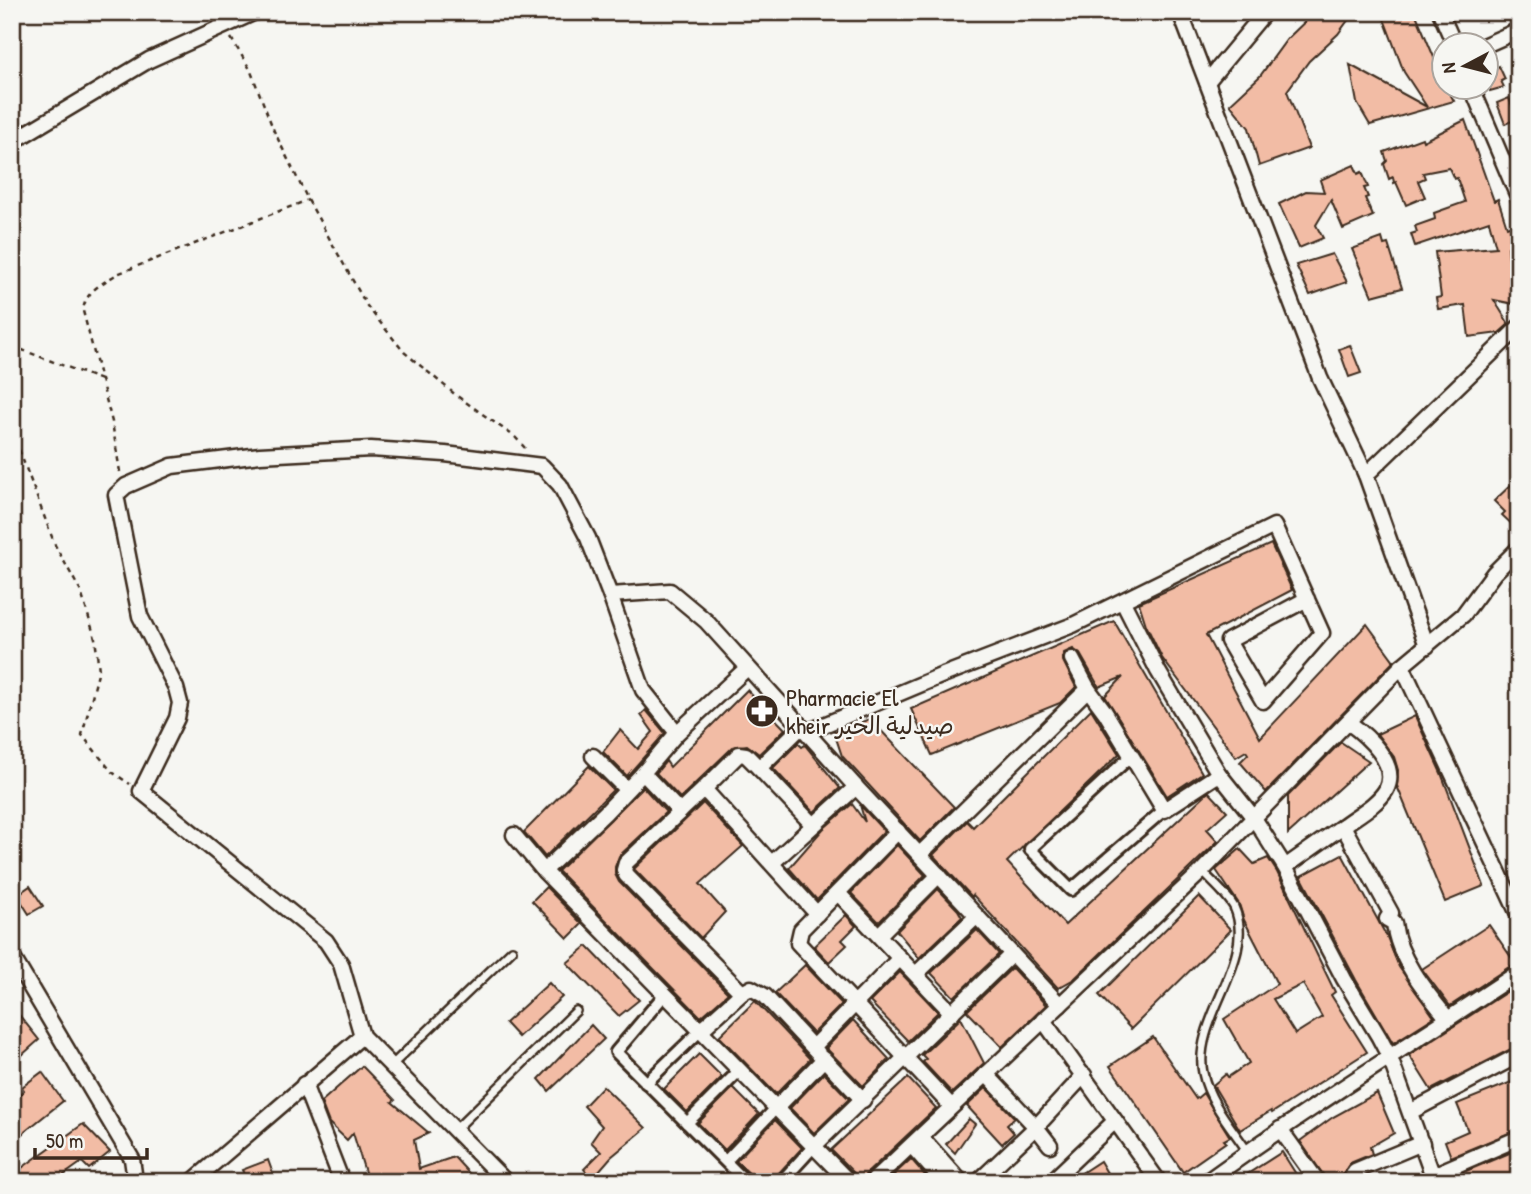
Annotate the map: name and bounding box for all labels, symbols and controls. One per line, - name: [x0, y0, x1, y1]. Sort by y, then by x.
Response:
- north arrow: [1430, 32, 1500, 102]
- text: N: [1435, 61, 1462, 75]
- place label: Pharmacie El kheir صيدلية الخير: [786, 681, 954, 741]
- pharmacy icon: Pharmacie El kheir صيدلية الخير: [743, 692, 781, 730]
- scale bar: [35, 1117, 147, 1161]
- text: 50 m: [46, 1126, 83, 1155]

